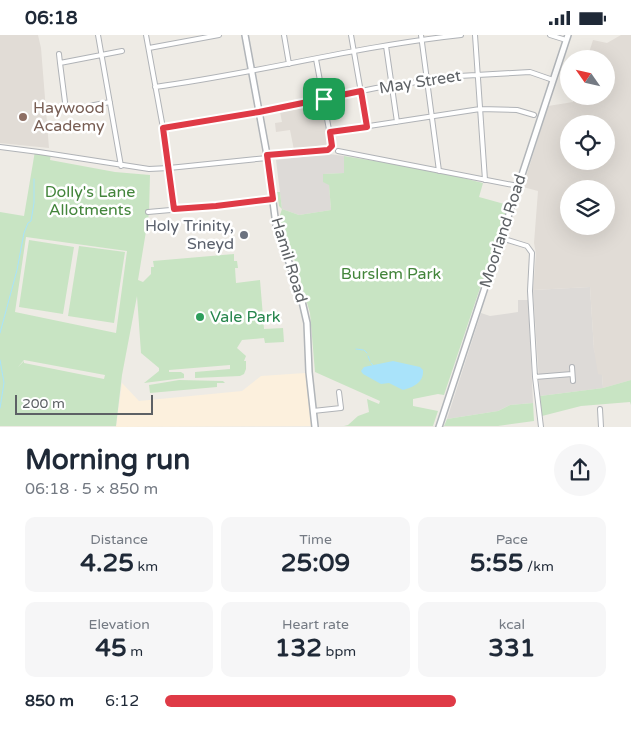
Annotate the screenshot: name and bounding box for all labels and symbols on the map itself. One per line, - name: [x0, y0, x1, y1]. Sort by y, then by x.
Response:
- north arrow: [560, 50, 615, 105]
- street label: May Street: [378, 66, 462, 98]
- pin: [303, 78, 345, 120]
- place label: Haywood Academy: [33, 98, 105, 136]
- marker: Haywood Academy: [17, 111, 29, 123]
- street label: Moorland Road: [475, 172, 531, 290]
- park label: Dolly's Lane Allotments: [45, 182, 135, 220]
- street label: Hamil Road: [267, 215, 311, 305]
- place label: Holy Trinity, Sneyd: [145, 216, 234, 254]
- marker: Holy Trinity, Sneyd: [238, 229, 250, 241]
- park label: Burslem Park: [341, 264, 442, 284]
- place label: Vale Park: [210, 307, 281, 327]
- marker: Vale Park: [194, 311, 206, 323]
- scale bar: [15, 392, 152, 415]

